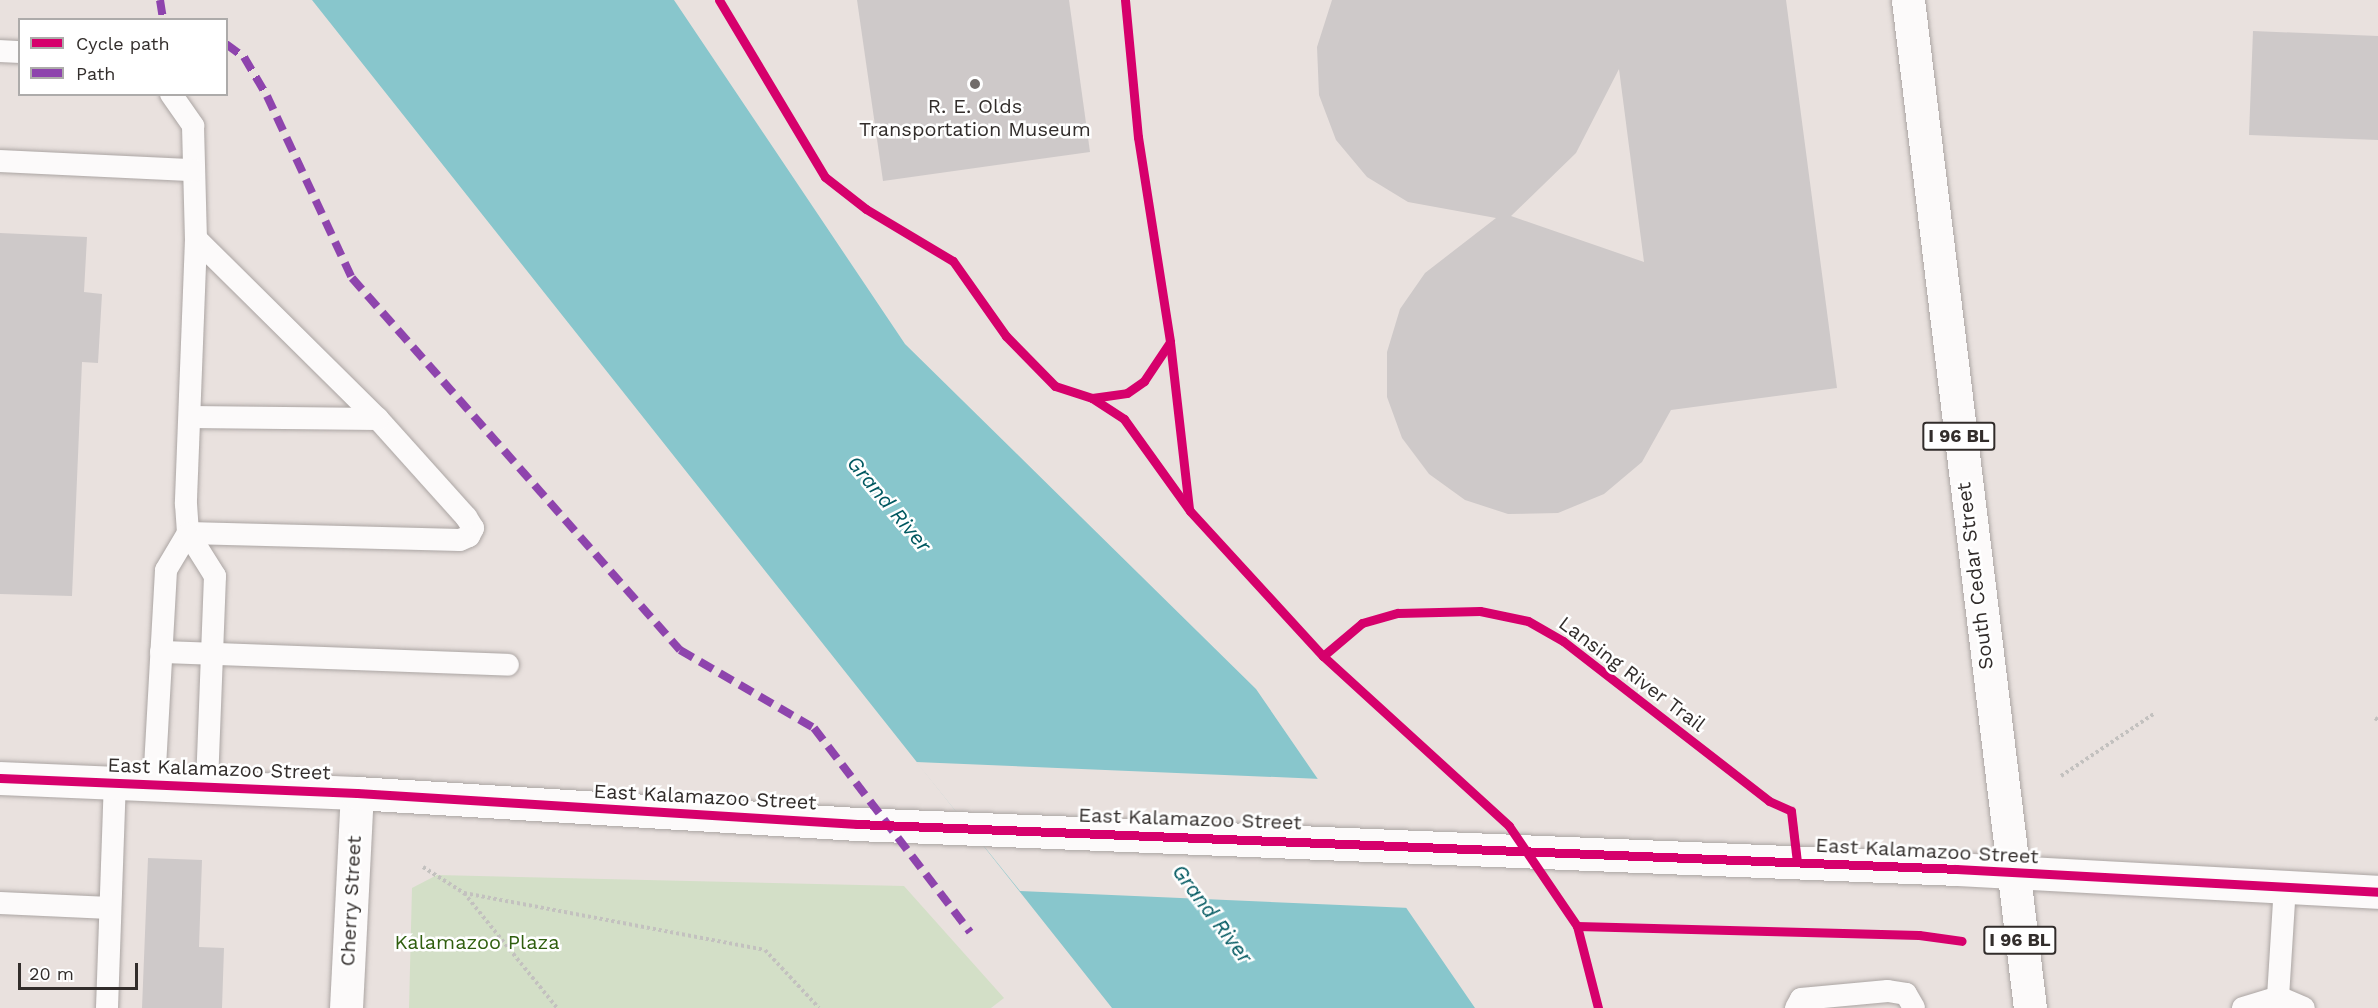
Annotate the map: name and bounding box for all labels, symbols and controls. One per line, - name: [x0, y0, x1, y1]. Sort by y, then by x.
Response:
- legend: [18, 18, 228, 96]
- text: Cycle path: [76, 33, 170, 54]
- text: Path: [76, 63, 116, 84]
- marker: R. E. Olds Transportation Museum: [968, 77, 982, 91]
- place label: R. E. Olds Transportation Museum: [859, 94, 1091, 141]
- road number: I 96 BL: [1922, 421, 1996, 451]
- water label: Grand River: [842, 451, 936, 557]
- street label: South Cedar Street: [1952, 481, 1998, 671]
- street label: Lansing River Trail: [1554, 611, 1710, 737]
- street label: East Kalamazoo Street: [107, 753, 331, 785]
- street label: East Kalamazoo Street: [593, 779, 817, 815]
- street label: East Kalamazoo Street: [1078, 803, 1302, 835]
- street label: East Kalamazoo Street: [1815, 833, 2039, 869]
- street label: Cherry Street: [336, 835, 366, 967]
- water label: Grand River: [1167, 859, 1257, 969]
- road number: I 96 BL: [1982, 925, 2058, 955]
- park label: Kalamazoo Plaza: [395, 930, 559, 954]
- scale bar: [21, 951, 141, 989]
- text: 20 m: [29, 963, 74, 984]

